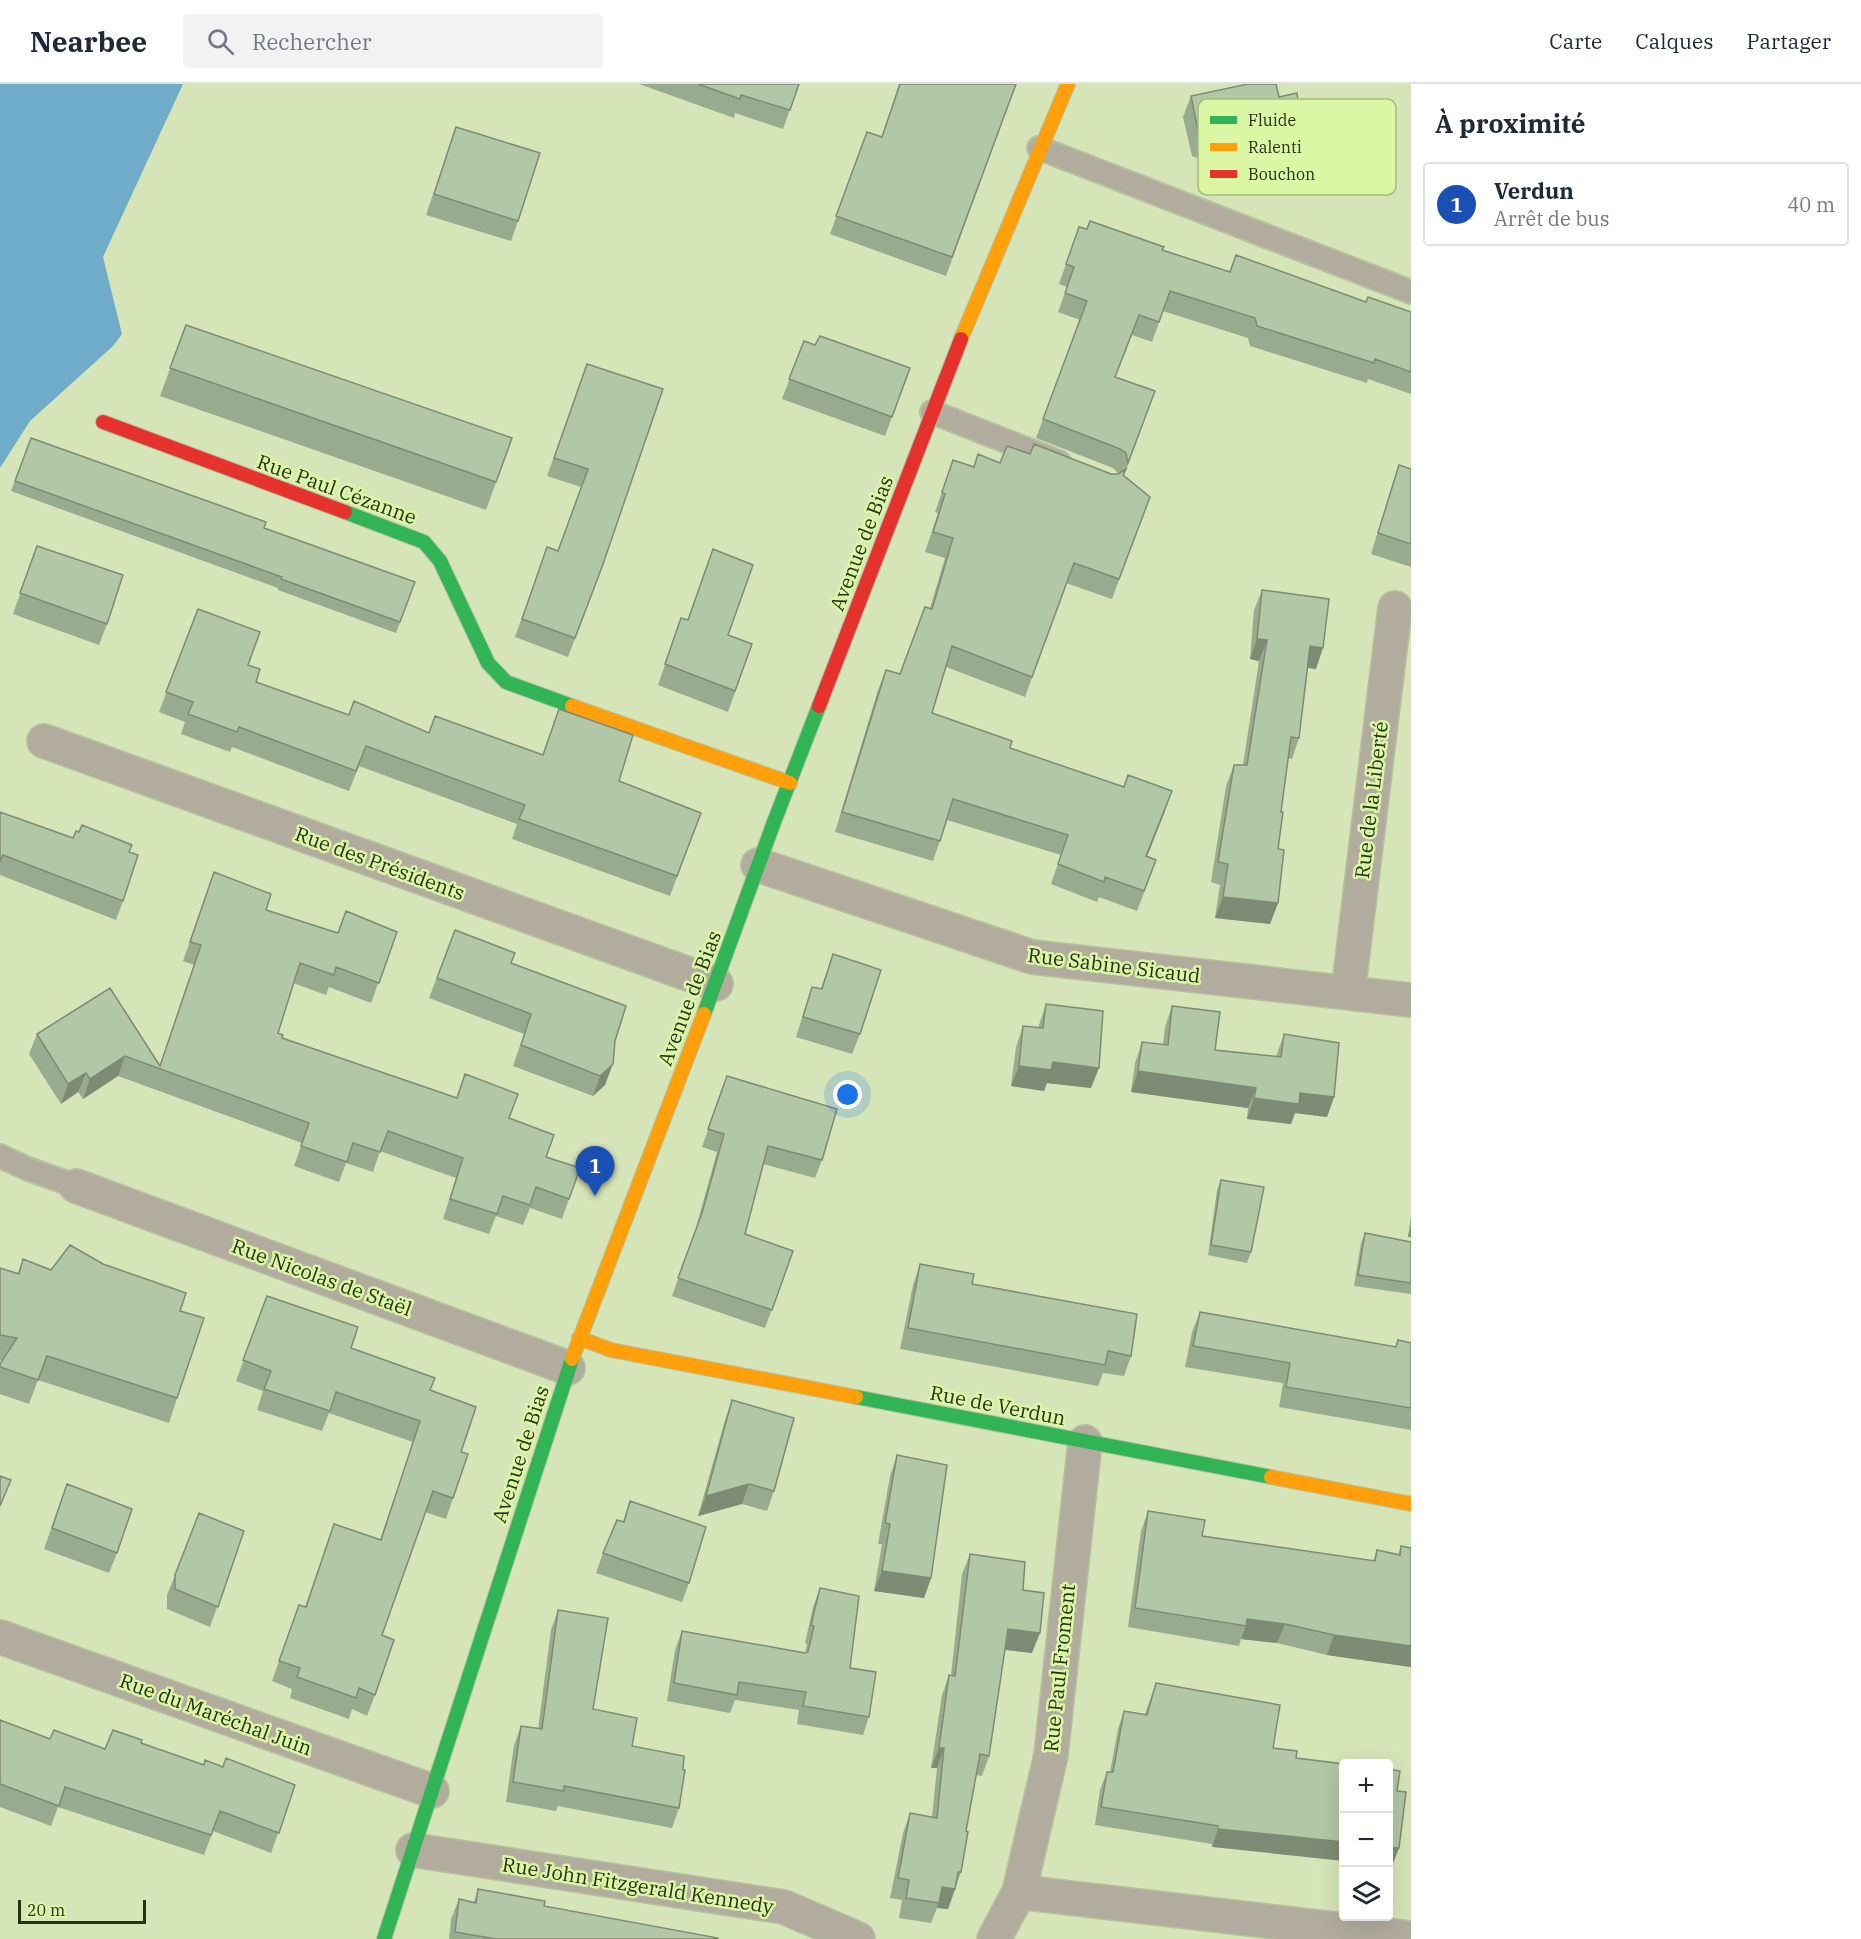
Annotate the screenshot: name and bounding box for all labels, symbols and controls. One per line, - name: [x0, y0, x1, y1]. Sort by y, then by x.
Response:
- search box: [183, 14, 603, 68]
- text: Nearbee: [30, 23, 147, 60]
- icon: search: [204, 25, 237, 58]
- text: Rechercher: [252, 27, 372, 56]
- text: Carte: [1549, 27, 1602, 55]
- text: Calques: [1635, 27, 1714, 55]
- text: Partager: [1747, 27, 1831, 55]
- legend: [1198, 99, 1396, 195]
- text: À proximité: [1435, 106, 1586, 140]
- text: Fluide: [1248, 110, 1296, 130]
- text: Ralenti: [1248, 137, 1302, 157]
- text: Bouchon: [1248, 164, 1315, 184]
- text: Verdun: [1494, 176, 1574, 205]
- text: 1: [1451, 191, 1463, 218]
- text: 40 m: [1787, 191, 1835, 218]
- text: Arrêt de bus: [1494, 205, 1609, 232]
- street label: Rue Paul Cézanne: [253, 448, 421, 530]
- street label: Avenue de Bias: [823, 471, 899, 615]
- street label: Rue de la Liberté: [1348, 720, 1394, 880]
- street label: Rue des Présidents: [291, 820, 469, 906]
- street label: Avenue de Bias: [651, 926, 727, 1070]
- street label: Rue Sabine Sicaud: [1026, 941, 1202, 989]
- your location: [833, 1080, 862, 1109]
- pin: 1: [576, 1146, 614, 1196]
- street label: Rue Nicolas de Staël: [228, 1232, 416, 1322]
- street label: Rue de Verdun: [928, 1379, 1068, 1431]
- street label: Avenue de Bias: [485, 1382, 555, 1526]
- street label: Rue Paul Froment: [1037, 1583, 1081, 1753]
- street label: Rue du Maréchal Juin: [116, 1667, 316, 1761]
- map controls: [1339, 1759, 1393, 1921]
- button: +: [1339, 1759, 1393, 1813]
- button: −: [1339, 1813, 1393, 1867]
- street label: Rue John Fitzgerald Kennedy: [500, 1850, 776, 1920]
- button: layers: [1339, 1867, 1393, 1921]
- scale bar: [18, 1897, 146, 1924]
- text: 20 m: [27, 1900, 65, 1920]

